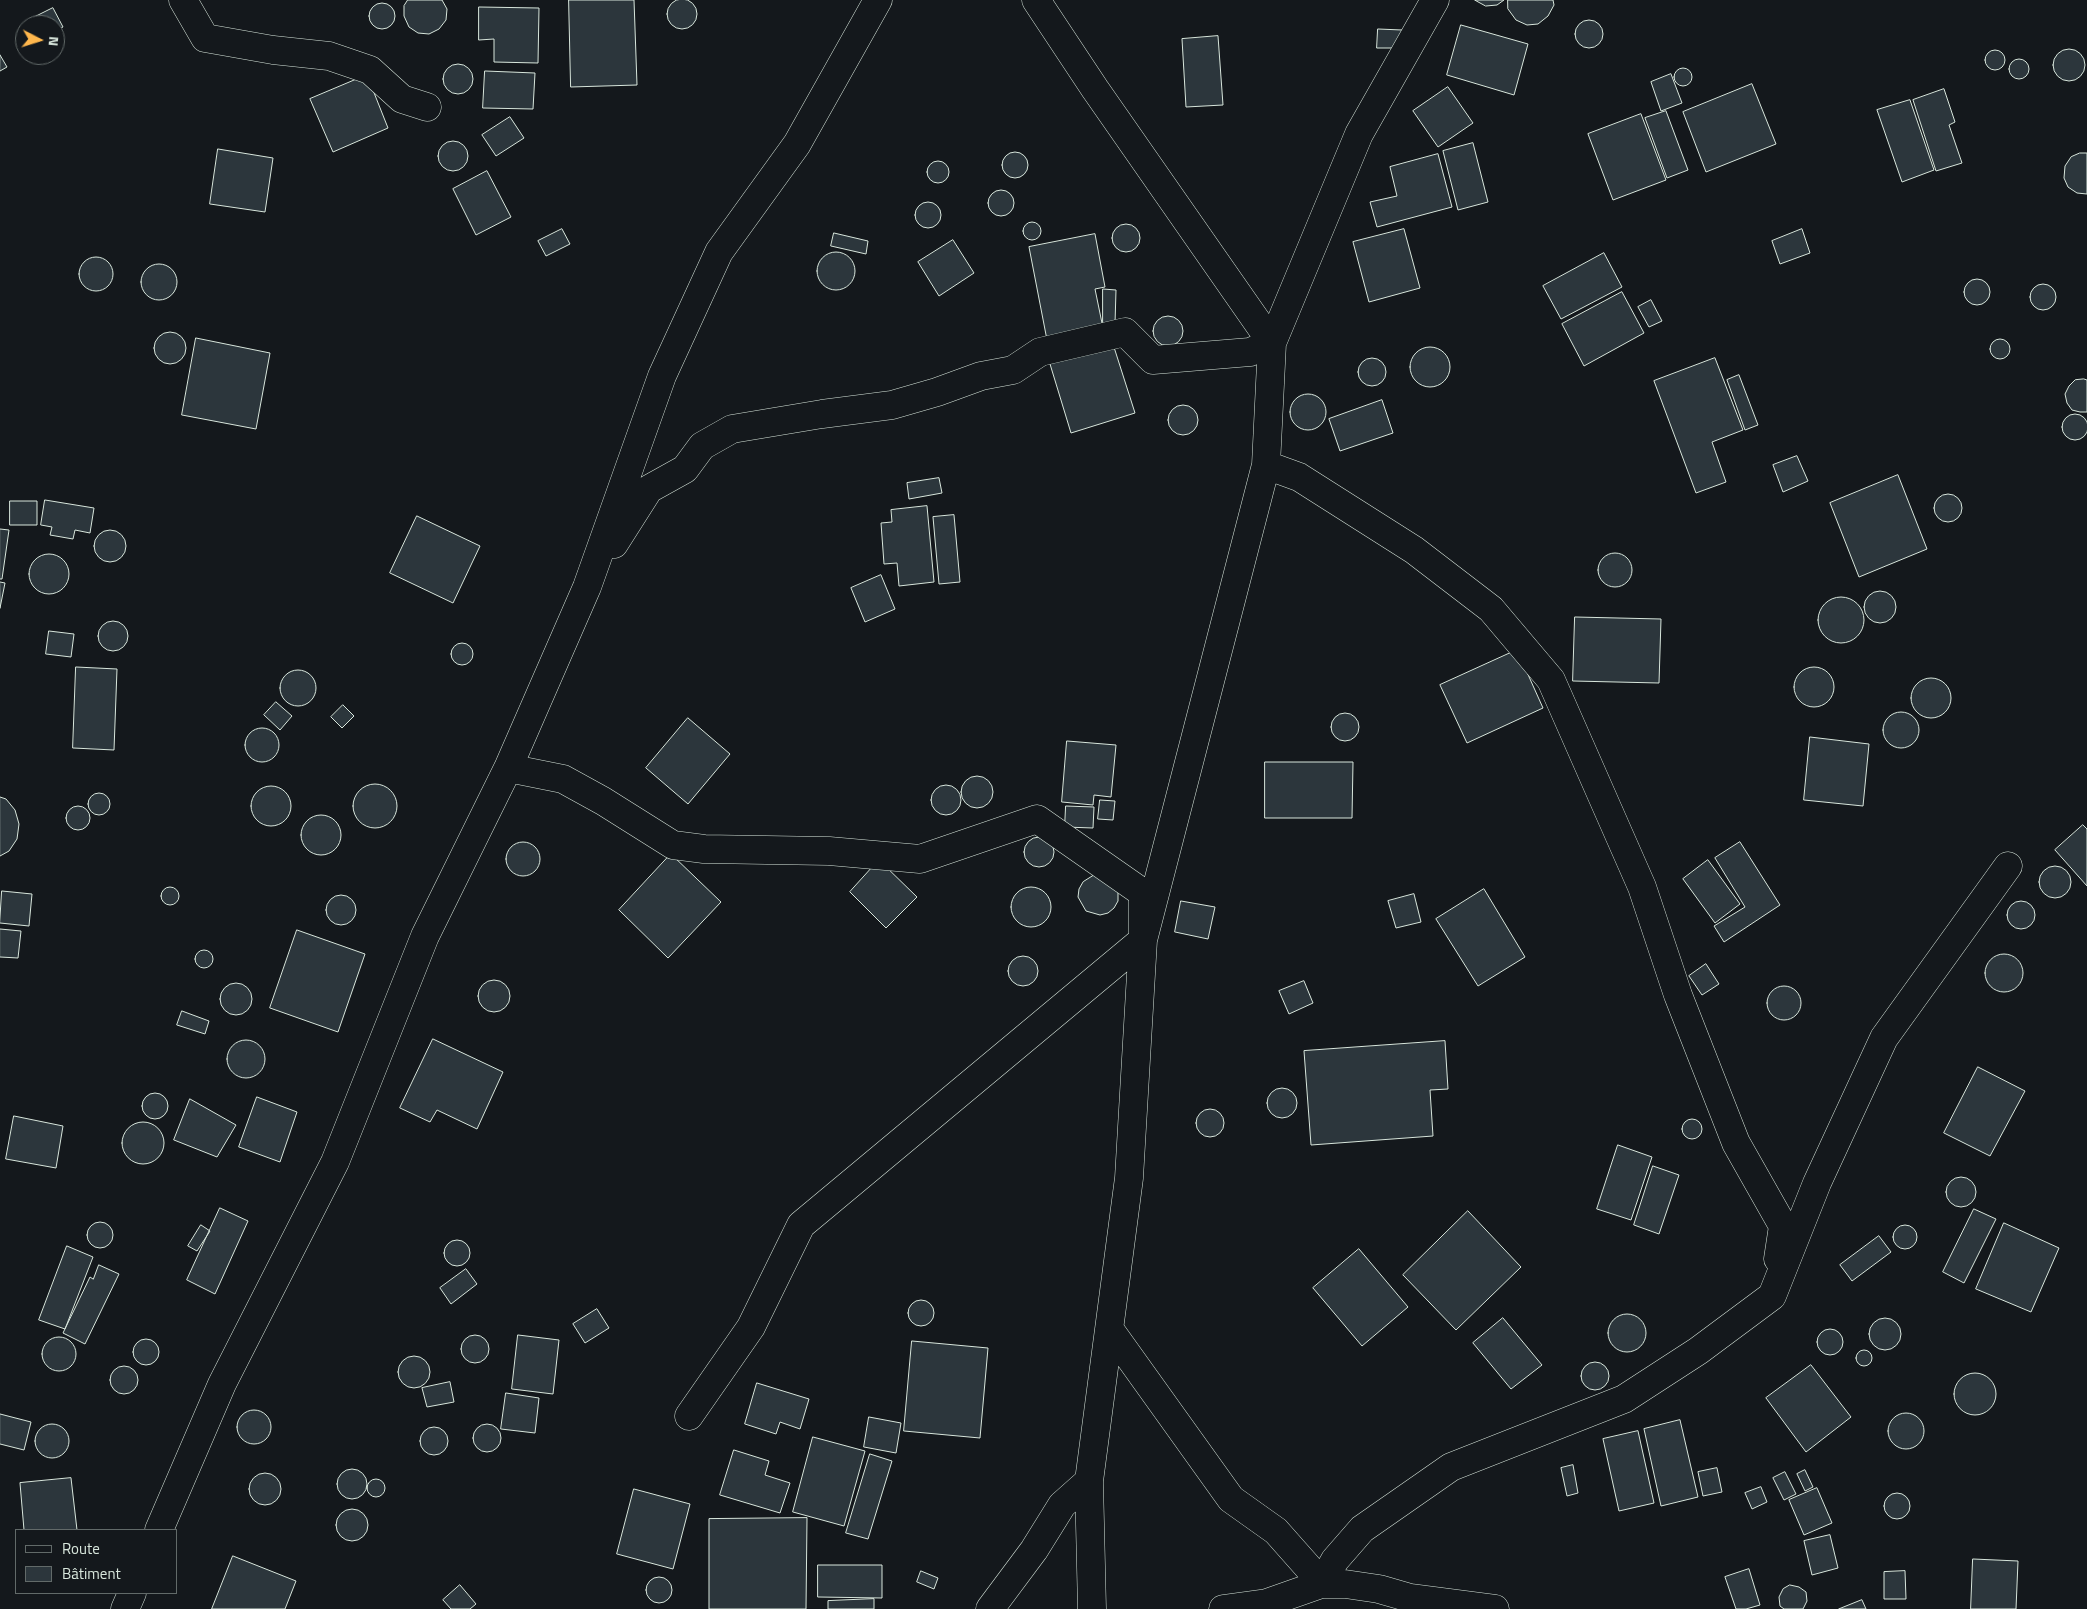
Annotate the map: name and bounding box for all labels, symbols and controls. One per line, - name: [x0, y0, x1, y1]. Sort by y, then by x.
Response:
- north arrow: [15, 15, 65, 65]
- text: N: [44, 36, 65, 47]
- legend: [15, 1529, 178, 1594]
- text: Route: [62, 1537, 100, 1560]
- text: Bâtiment: [62, 1562, 121, 1585]

